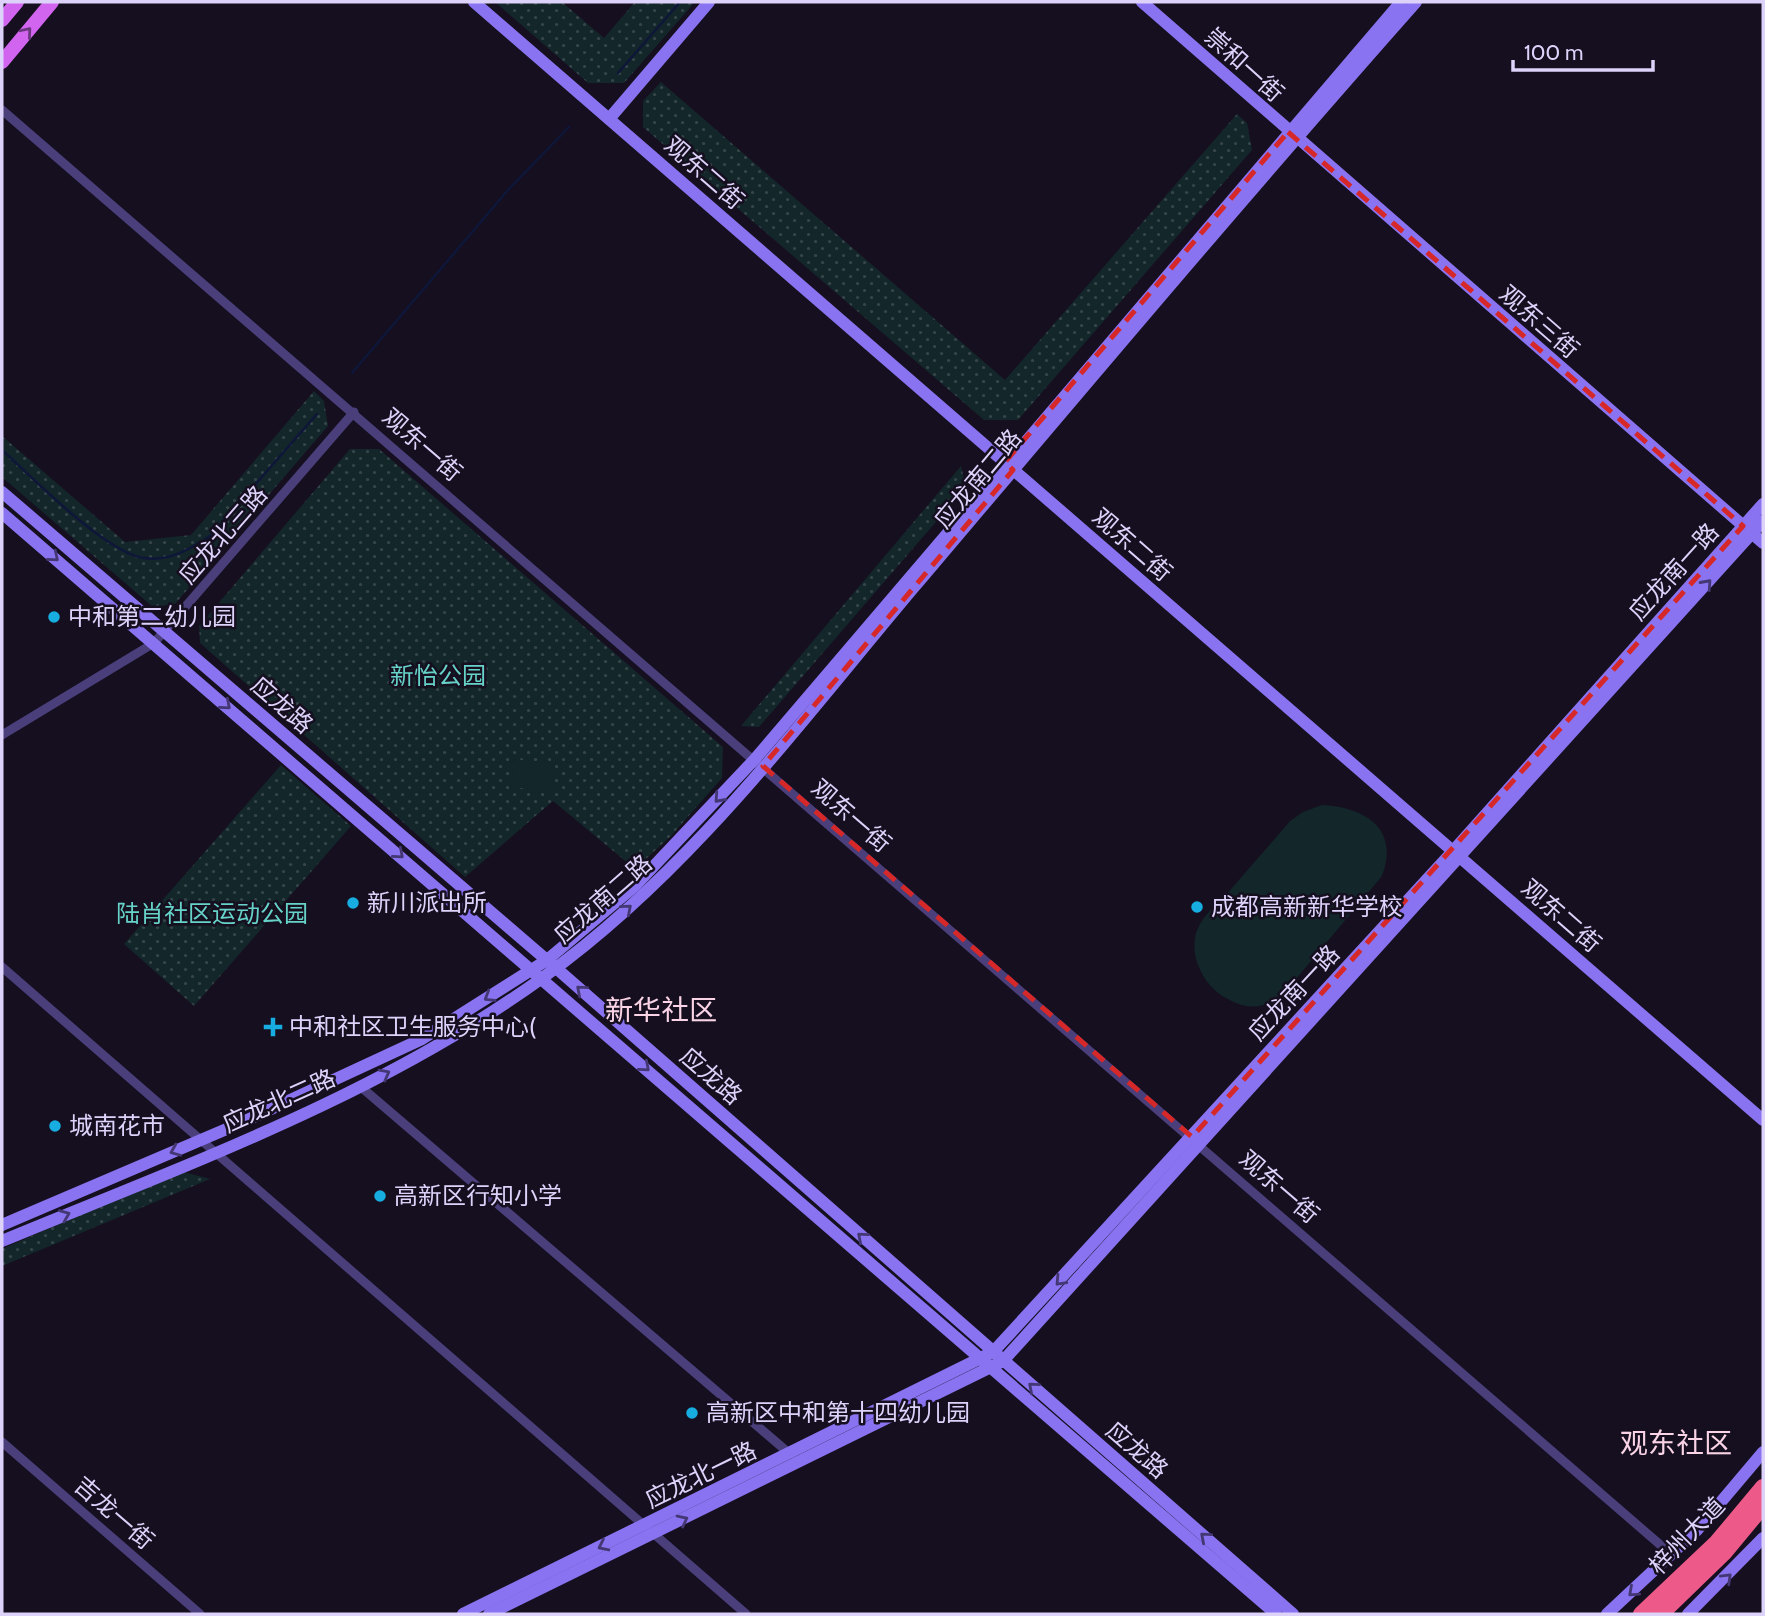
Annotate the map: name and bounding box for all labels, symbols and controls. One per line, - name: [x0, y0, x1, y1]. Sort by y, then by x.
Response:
- street label: 崇和一街: [1199, 22, 1290, 108]
- one-way arrow: [18, 27, 31, 39]
- scale bar: [1513, 28, 1653, 72]
- text: 100 m: [1524, 40, 1583, 65]
- street label: 观东二街: [659, 130, 750, 215]
- street label: 观东三街: [1494, 279, 1585, 364]
- street label: 观东一街: [377, 402, 468, 487]
- street label: 应龙南二路: [928, 423, 1027, 534]
- street label: 应龙北三路: [172, 480, 273, 589]
- street label: 观东二街: [1087, 502, 1178, 587]
- street label: 应龙南一路: [1623, 517, 1725, 626]
- one-way arrow: [45, 549, 58, 561]
- one-way arrow: [1699, 579, 1711, 592]
- place label: 中和第二幼儿园: [68, 602, 236, 631]
- marker: 中和第二幼儿园: [46, 609, 62, 625]
- park label: 新怡公园: [390, 661, 486, 690]
- street label: 应龙路: [246, 670, 319, 739]
- one-way arrow: [218, 697, 231, 709]
- street label: 观东一街: [806, 773, 897, 858]
- one-way arrow: [715, 790, 728, 803]
- one-way arrow: [390, 846, 403, 858]
- street label: 应龙南二路: [548, 848, 657, 949]
- street label: 观东二街: [1516, 873, 1607, 958]
- place label: 新川派出所: [367, 888, 487, 917]
- place label: 成都高新新华学校: [1211, 892, 1403, 921]
- marker: 新川派出所: [345, 895, 361, 911]
- park label: 陆肖社区运动公园: [116, 899, 308, 928]
- marker: 成都高新新华学校: [1189, 899, 1205, 915]
- one-way arrow: [619, 905, 632, 917]
- street label: 应龙南一路: [1242, 939, 1345, 1046]
- one-way arrow: [576, 986, 589, 998]
- one-way arrow: [484, 988, 497, 1001]
- district label: 新华社区: [605, 993, 717, 1027]
- place label: 中和社区卫生服务中心(: [289, 1012, 537, 1041]
- marker: 中和社区卫生服务中心(: [263, 1017, 283, 1037]
- street label: 应龙路: [675, 1041, 748, 1110]
- one-way arrow: [636, 1059, 649, 1071]
- street label: 应龙北二路: [218, 1063, 340, 1138]
- one-way arrow: [378, 1069, 390, 1082]
- place label: 城南花市: [69, 1111, 165, 1140]
- marker: 城南花市: [47, 1118, 63, 1134]
- one-way arrow: [170, 1143, 183, 1157]
- street label: 观东一街: [1234, 1144, 1325, 1229]
- place label: 高新区行知小学: [394, 1181, 562, 1210]
- marker: 高新区行知小学: [372, 1188, 388, 1204]
- one-way arrow: [58, 1209, 70, 1223]
- one-way arrow: [858, 1233, 871, 1245]
- one-way arrow: [1055, 1273, 1068, 1286]
- one-way arrow: [1029, 1383, 1042, 1395]
- place label: 高新区中和第十四幼儿园: [706, 1398, 970, 1427]
- marker: 高新区中和第十四幼儿园: [684, 1405, 700, 1421]
- street label: 应龙路: [1101, 1415, 1174, 1484]
- district label: 观东社区: [1620, 1426, 1732, 1460]
- street label: 应龙北一路: [640, 1435, 761, 1514]
- street label: 吉龙一街: [69, 1470, 160, 1555]
- street label: 梓州大道: [1643, 1491, 1730, 1580]
- one-way arrow: [676, 1515, 688, 1529]
- one-way arrow: [1200, 1533, 1213, 1545]
- one-way arrow: [598, 1538, 610, 1552]
- one-way arrow: [1719, 1573, 1732, 1586]
- one-way arrow: [1629, 1583, 1642, 1596]

